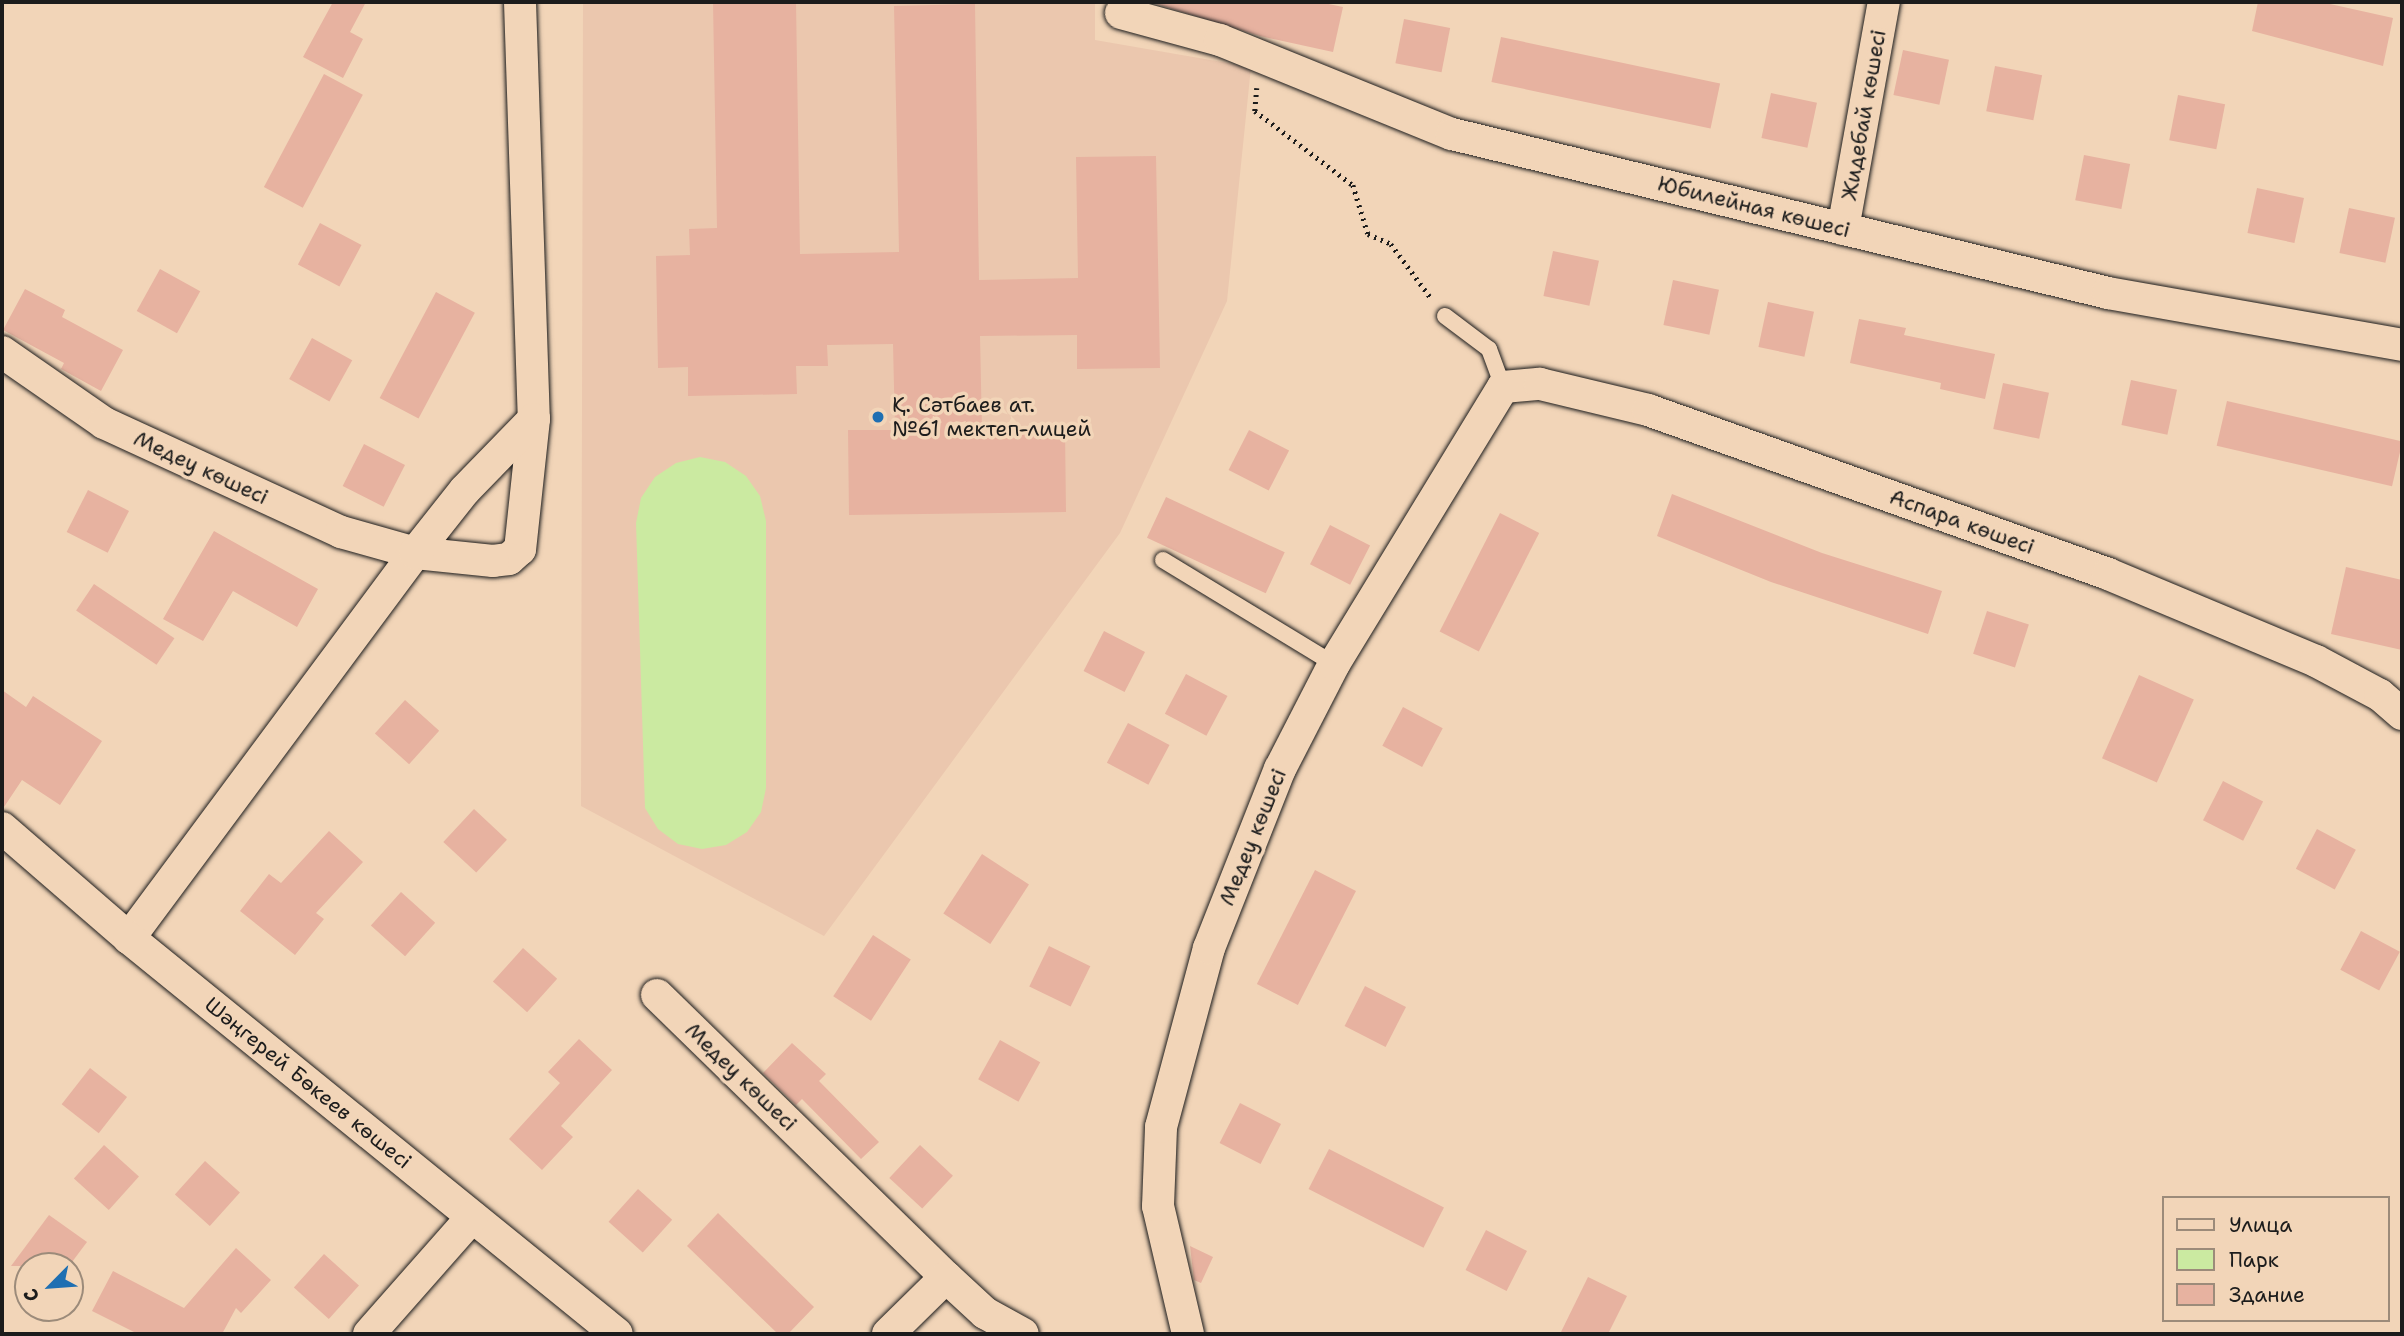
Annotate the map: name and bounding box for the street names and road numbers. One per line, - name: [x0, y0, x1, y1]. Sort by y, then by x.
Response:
- street label: Жидебай көшесі: [1837, 28, 1891, 202]
- street label: Юбилейная көшесі: [1655, 171, 1853, 243]
- street label: Медеу көшесі: [130, 426, 272, 510]
- street label: Аспара көшесі: [1886, 484, 2038, 560]
- street label: Медеу көшесі: [1214, 765, 1292, 909]
- street label: Шәңгерей Бөкеев көшесі: [200, 992, 416, 1174]
- street label: Медеу көшесі: [680, 1017, 802, 1137]

